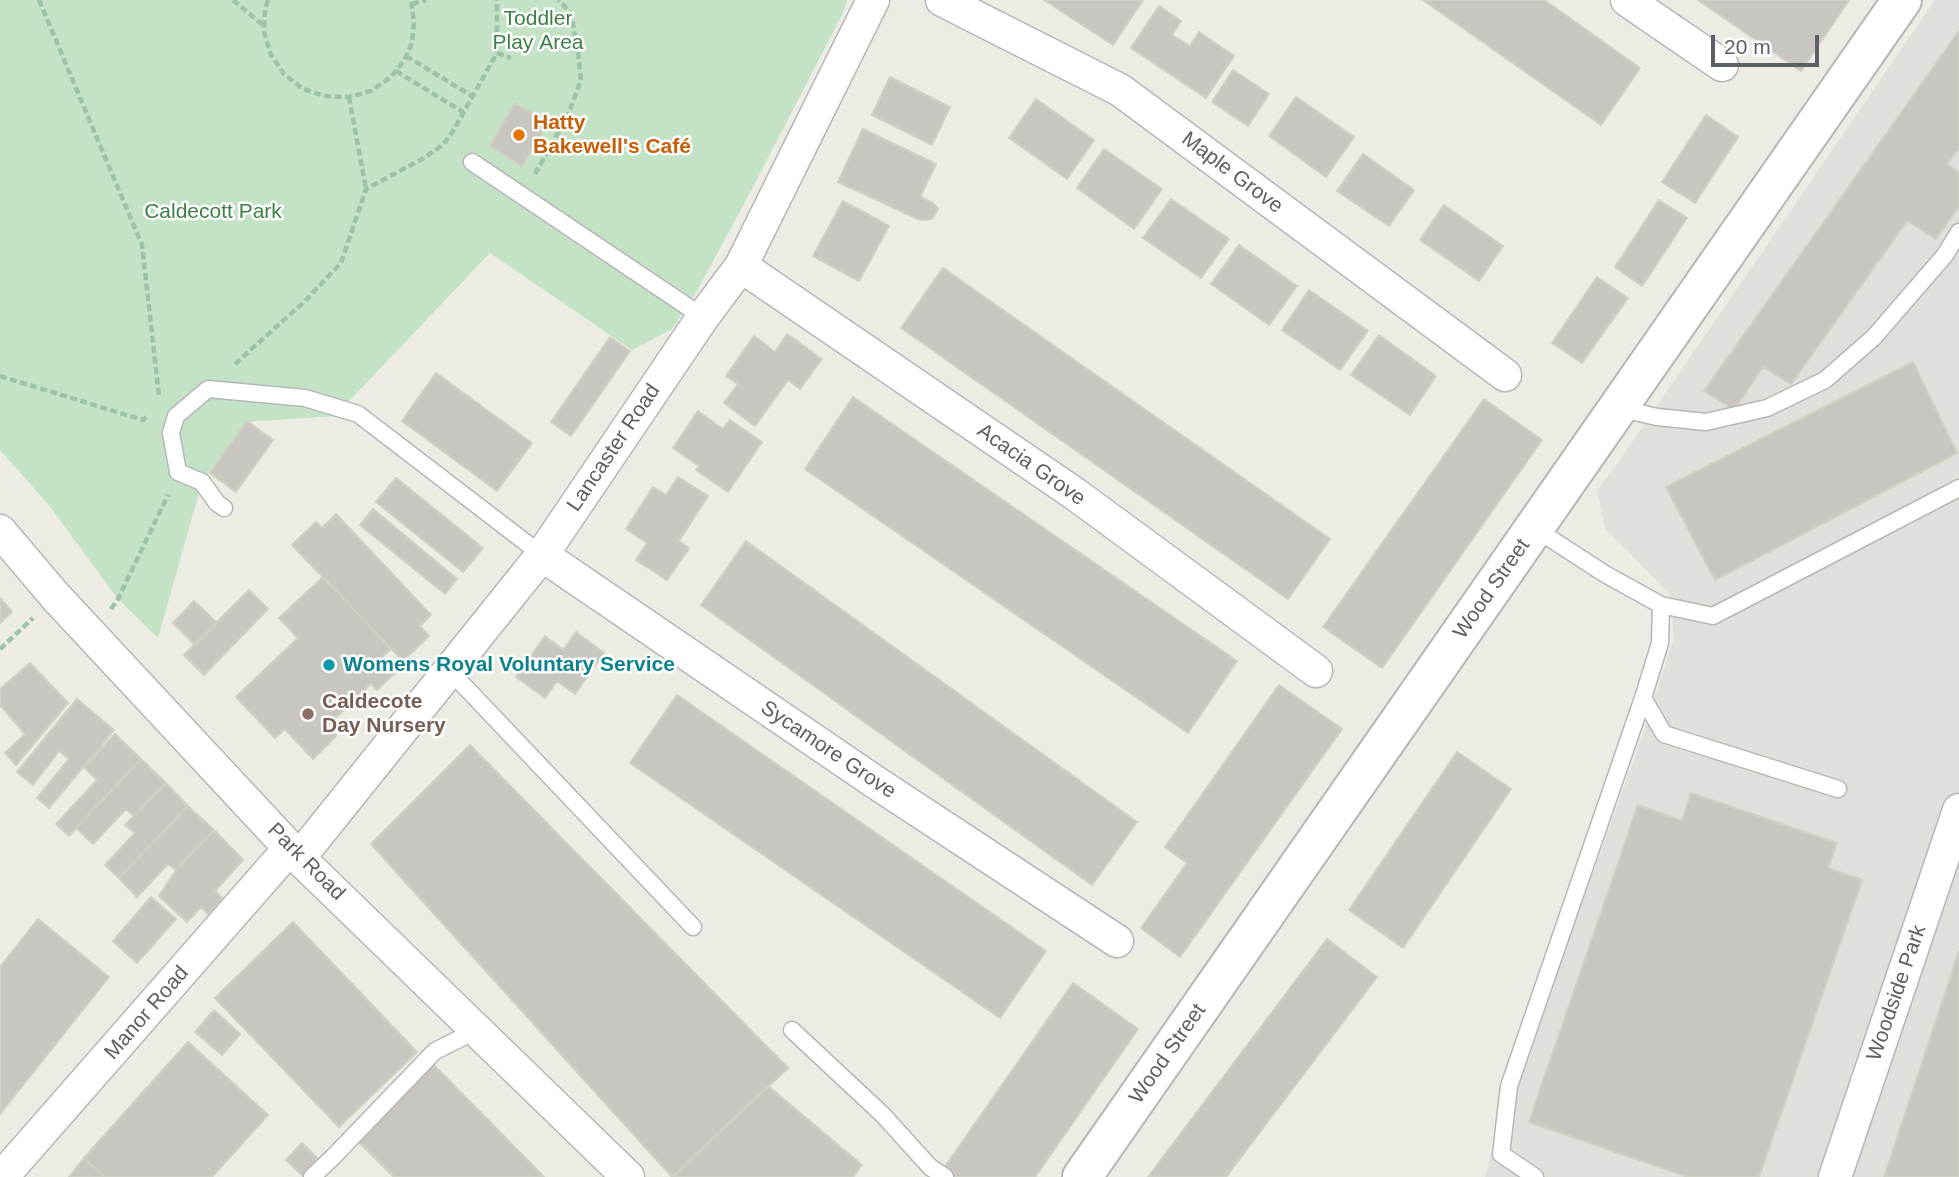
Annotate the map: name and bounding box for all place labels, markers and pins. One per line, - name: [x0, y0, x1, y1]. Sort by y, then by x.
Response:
- place label: Hatty Bakewell's Café: [533, 110, 691, 160]
- marker: Hatty Bakewell's Café: [511, 127, 527, 143]
- place label: Womens Royal Voluntary Service: [343, 652, 675, 678]
- marker: Womens Royal Voluntary Service: [321, 657, 337, 673]
- place label: Caldecote Day Nursery: [322, 689, 446, 739]
- marker: Caldecote Day Nursery: [300, 706, 316, 722]

